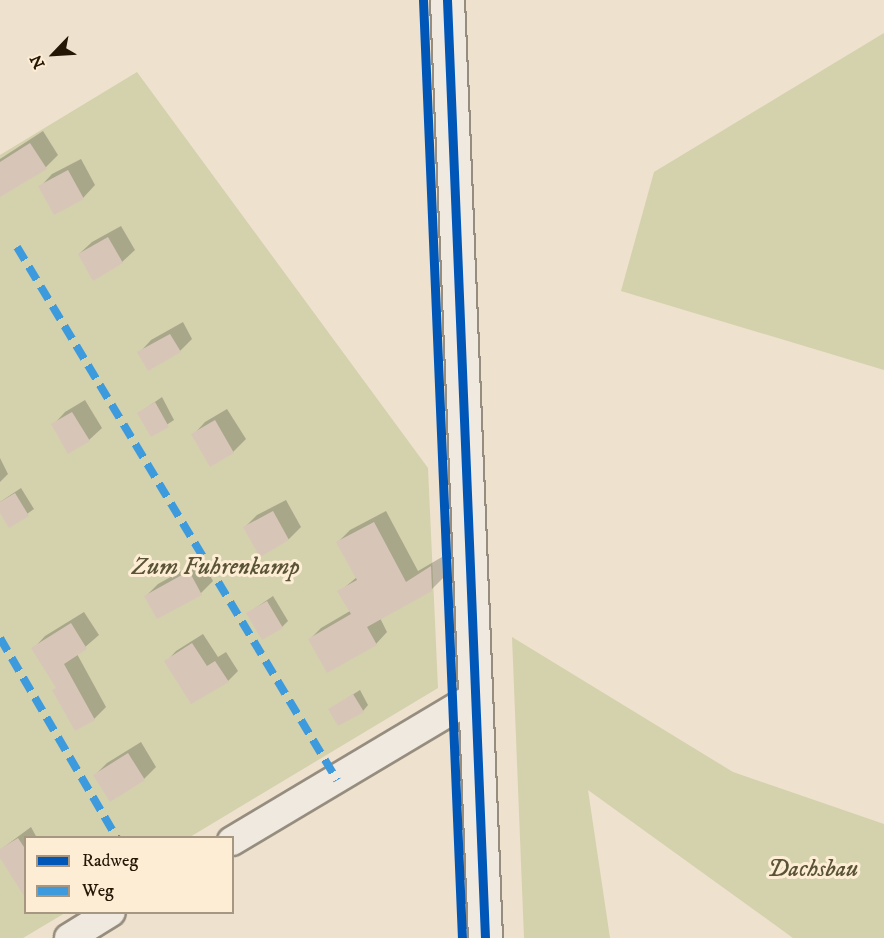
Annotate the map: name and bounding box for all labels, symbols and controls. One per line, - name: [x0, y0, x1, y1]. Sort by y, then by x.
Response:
- north arrow: [24, 24, 84, 84]
- text: N: [26, 51, 50, 72]
- park label: Zum Fuhrenkamp: [132, 554, 300, 582]
- legend: [24, 836, 234, 914]
- text: Radweg: [82, 850, 138, 872]
- park label: Dachsbau: [768, 856, 858, 884]
- text: Weg: [82, 880, 114, 902]

